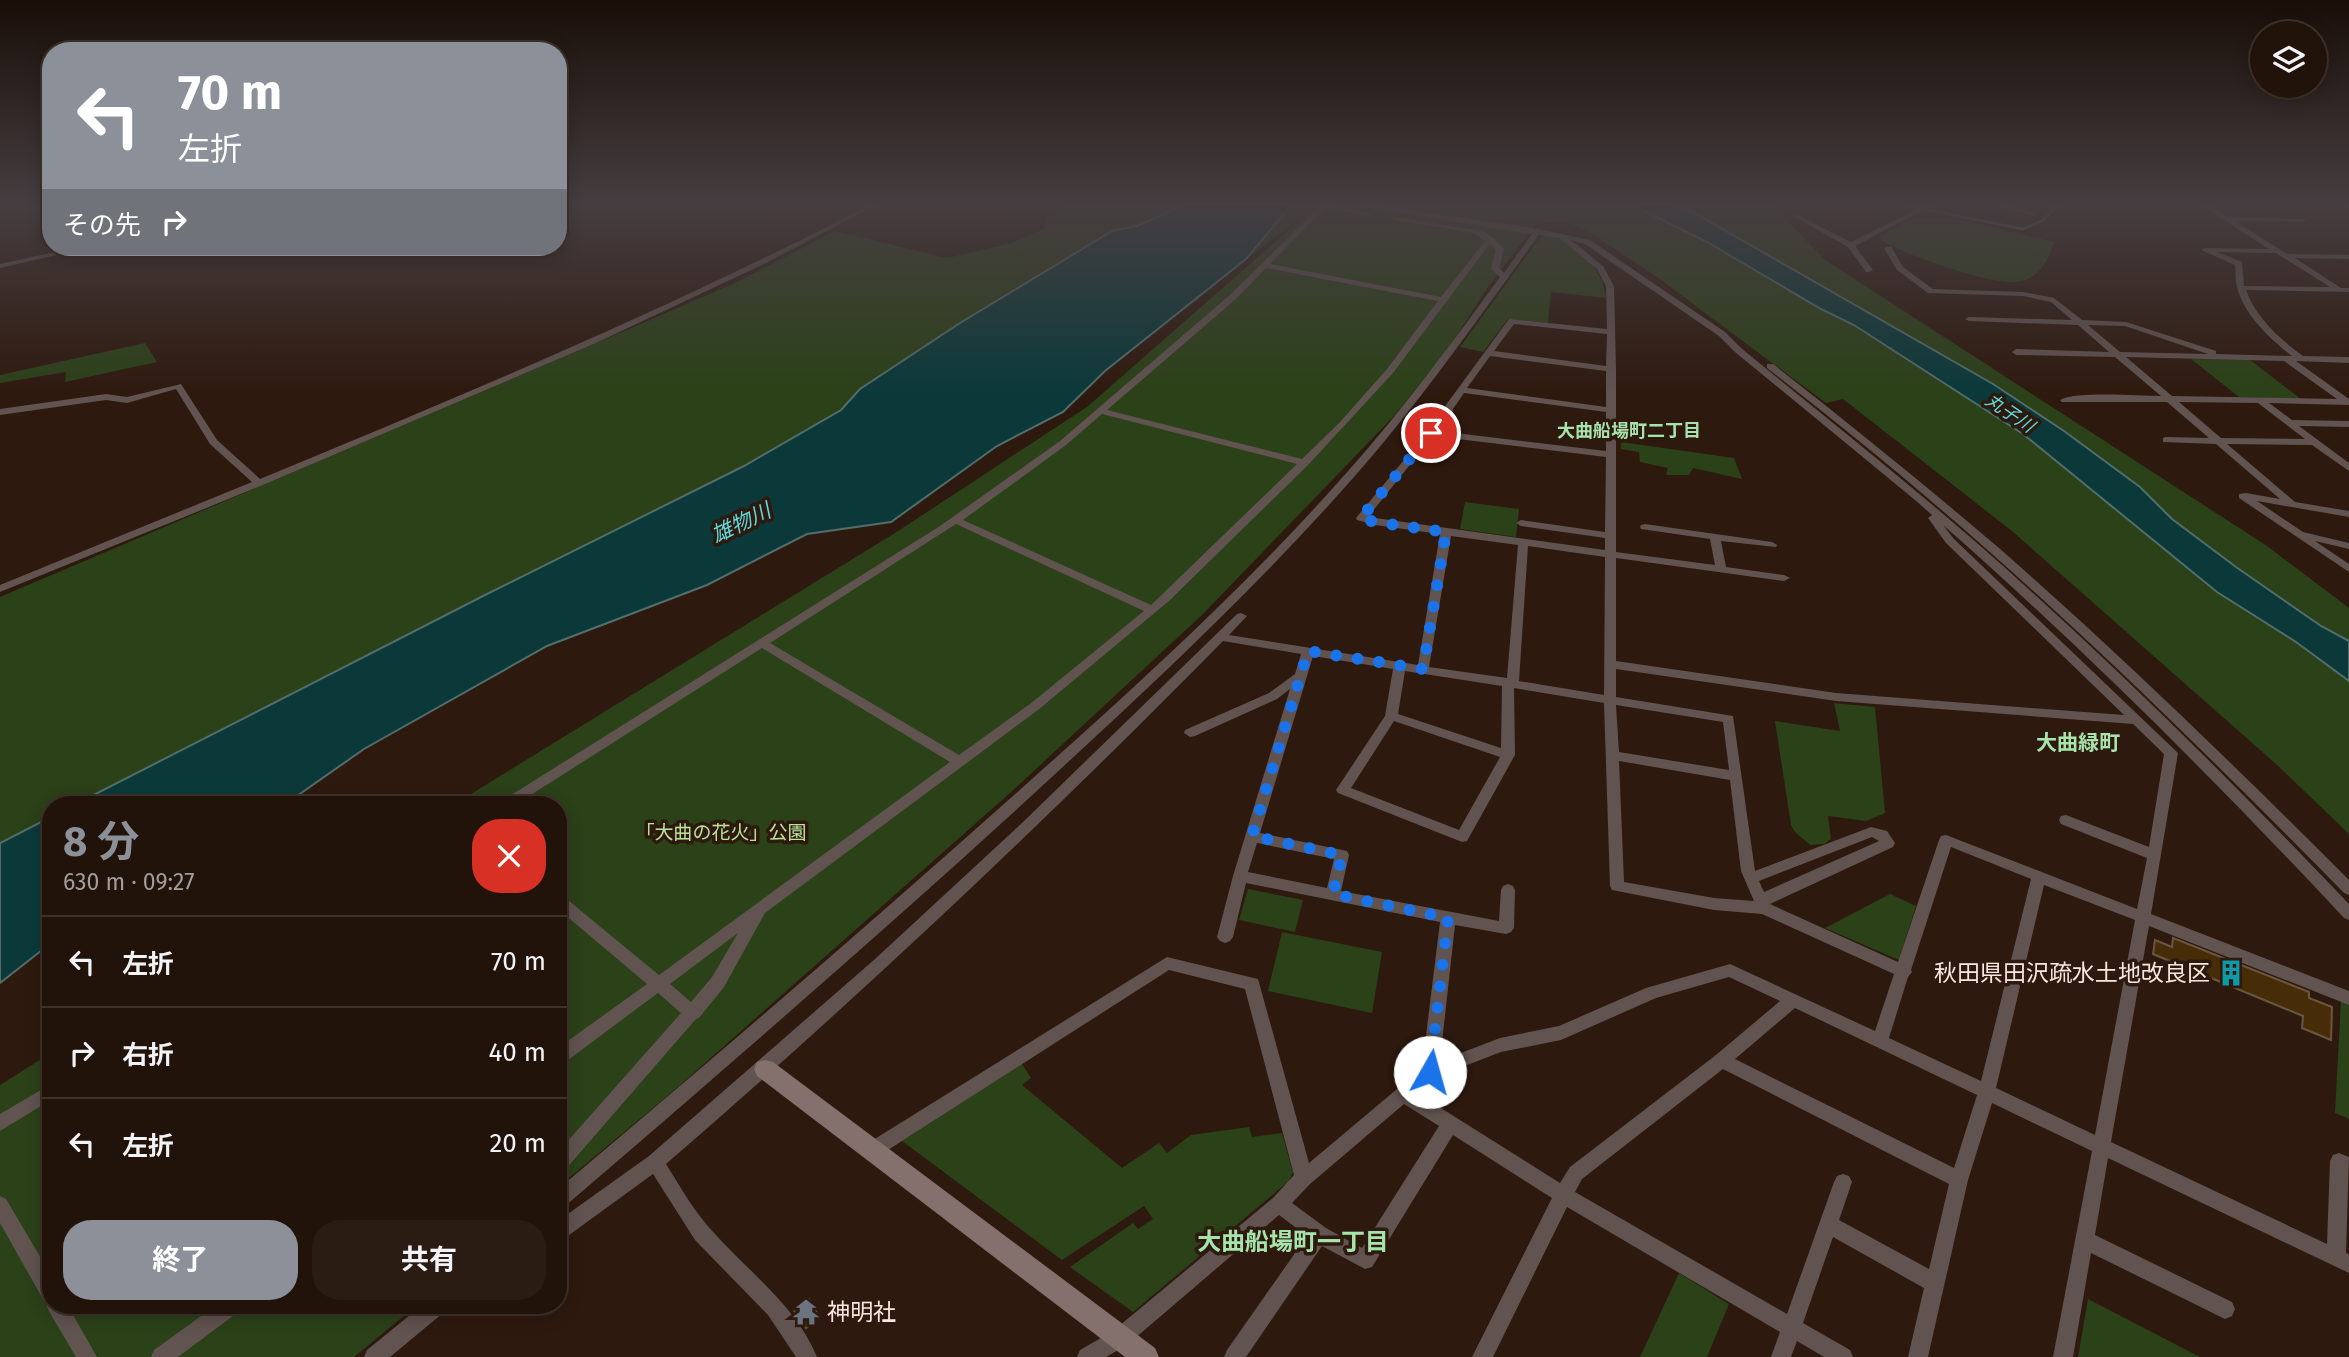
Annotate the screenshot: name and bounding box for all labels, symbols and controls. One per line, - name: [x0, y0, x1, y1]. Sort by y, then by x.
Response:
- map controls: [2250, 21, 2327, 98]
- button: layers: [2250, 21, 2327, 98]
- text: 70 m: [178, 63, 282, 122]
- icon: left: [63, 70, 154, 161]
- text: 左折: [178, 130, 242, 168]
- icon: right: [155, 203, 193, 241]
- text: その先: [63, 210, 141, 241]
- water label: 丸子川: [1981, 389, 2040, 438]
- pin: [1401, 403, 1461, 463]
- icon: arrive: [1412, 414, 1450, 452]
- district label: 大曲船場町二丁目: [1557, 420, 1701, 442]
- water label: 雄物川: [707, 497, 777, 548]
- district label: 大曲緑町: [2036, 730, 2120, 756]
- text: 8 分: [63, 817, 139, 867]
- button: close: [472, 819, 546, 893]
- park label: 「大曲の花火」公園: [635, 821, 807, 844]
- text: 630 m · 09:27: [63, 868, 194, 896]
- icon: left: [63, 943, 101, 981]
- text: 70 m: [491, 946, 546, 977]
- text: 左折: [122, 949, 174, 980]
- building icon: 秋田県田沢疏水土地改良区: [2216, 958, 2246, 988]
- place label: 秋田県田沢疏水土地改良区: [1934, 959, 2210, 987]
- icon: right: [63, 1034, 101, 1072]
- position arrow: [1393, 1035, 1467, 1109]
- text: 40 m: [488, 1037, 546, 1068]
- text: 右折: [122, 1040, 174, 1071]
- icon: left: [63, 1125, 101, 1163]
- text: 20 m: [489, 1128, 546, 1159]
- text: 左折: [122, 1131, 174, 1162]
- button: 終了: [63, 1220, 298, 1300]
- button: 共有: [312, 1220, 546, 1300]
- district label: 大曲船場町一丁目: [1197, 1228, 1389, 1256]
- temple icon: 神明社: [791, 1297, 821, 1327]
- place label: 神明社: [827, 1298, 896, 1326]

